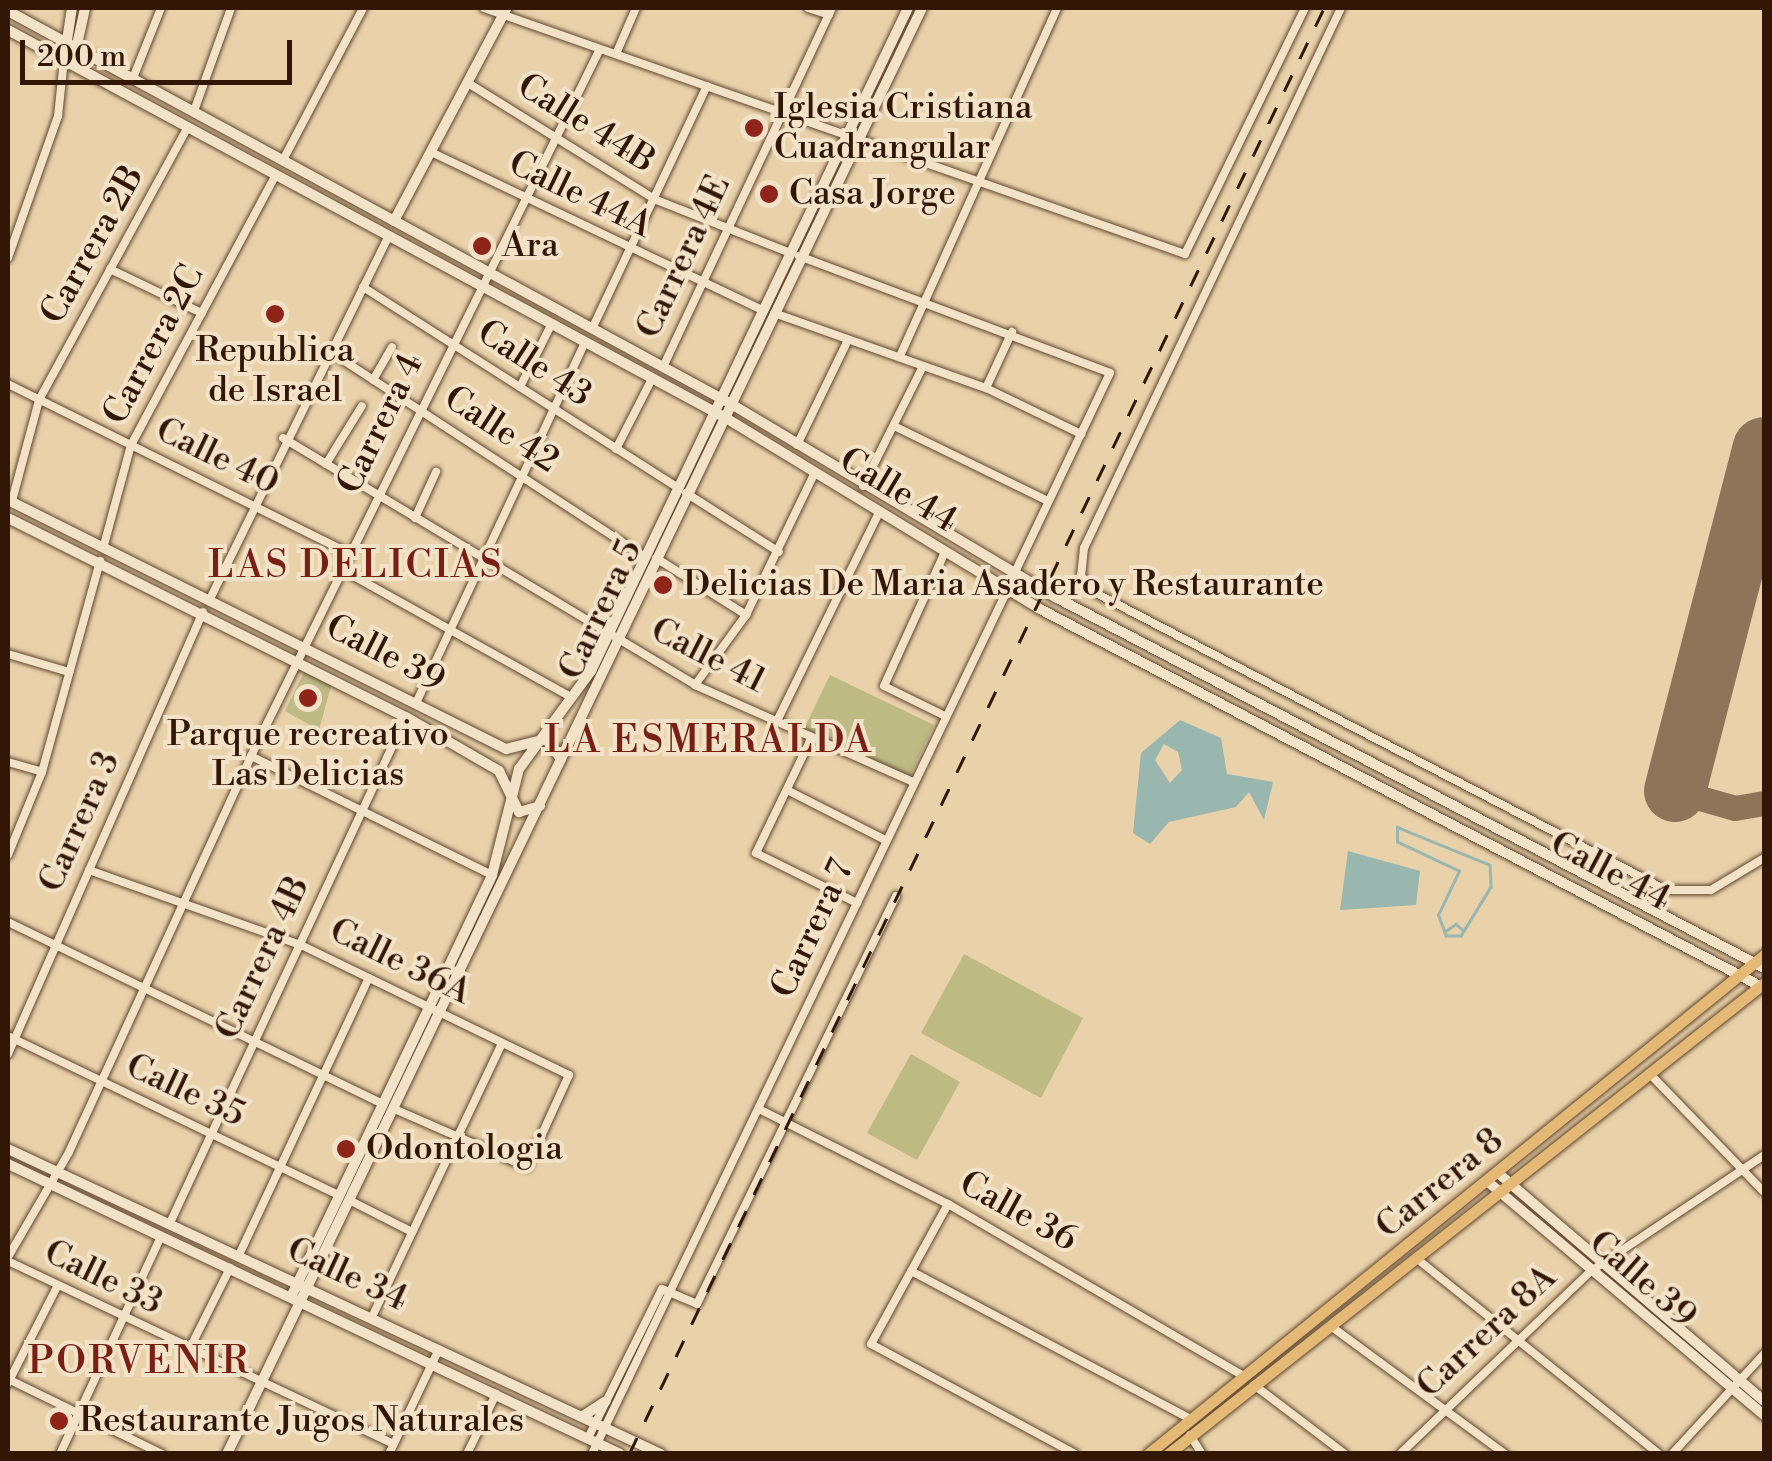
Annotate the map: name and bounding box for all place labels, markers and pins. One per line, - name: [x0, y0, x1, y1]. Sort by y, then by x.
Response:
- place label: Iglesia Cristiana Cuadrangular: [774, 87, 1032, 169]
- marker: Iglesia Cristiana Cuadrangular: [743, 117, 765, 139]
- place label: Casa Jorge: [789, 173, 956, 215]
- marker: Casa Jorge: [758, 183, 780, 205]
- place label: Ara: [502, 225, 559, 267]
- marker: Ara: [471, 235, 493, 257]
- marker: Republica de Israel: [264, 303, 286, 325]
- place label: Republica de Israel: [195, 330, 355, 412]
- place label: Delicias De Maria Asadero y Restaurante: [683, 564, 1324, 606]
- marker: Delicias De Maria Asadero y Restaurante: [652, 574, 674, 596]
- marker: Parque recreativo Las Delicias: [297, 687, 319, 709]
- place label: Parque recreativo Las Delicias: [167, 714, 449, 796]
- place label: Odontologia: [366, 1128, 563, 1170]
- marker: Odontologia: [335, 1138, 357, 1160]
- place label: Restaurante Jugos Naturales: [79, 1400, 524, 1442]
- marker: Restaurante Jugos Naturales: [48, 1410, 70, 1432]

